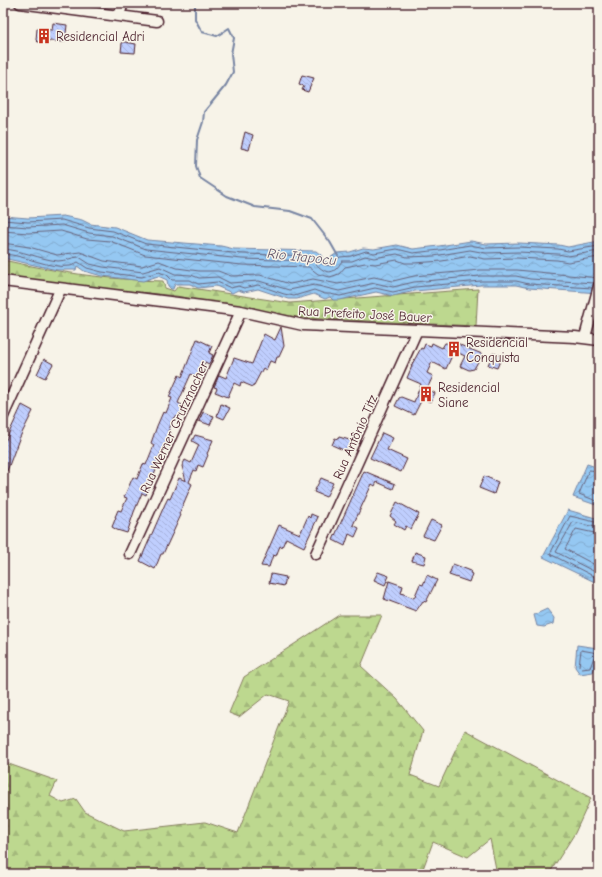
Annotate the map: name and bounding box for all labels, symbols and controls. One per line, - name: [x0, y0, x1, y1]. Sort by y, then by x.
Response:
- building icon: Residencial Adri: [35, 27, 53, 45]
- place label: Residencial Adri: [56, 29, 145, 44]
- water label: Rio Itapocu: [267, 245, 337, 269]
- street label: Rua Prefeito José Bauer: [298, 303, 433, 325]
- place label: Residencial Conquista: [466, 335, 528, 365]
- building icon: Residencial Conquista: [445, 340, 463, 358]
- street label: Rua Werner Grutzmacher: [137, 358, 211, 495]
- place label: Residencial Siane: [438, 380, 500, 410]
- building icon: Residencial Siane: [417, 385, 435, 403]
- street label: Rua Antônio Titz: [330, 392, 380, 482]

